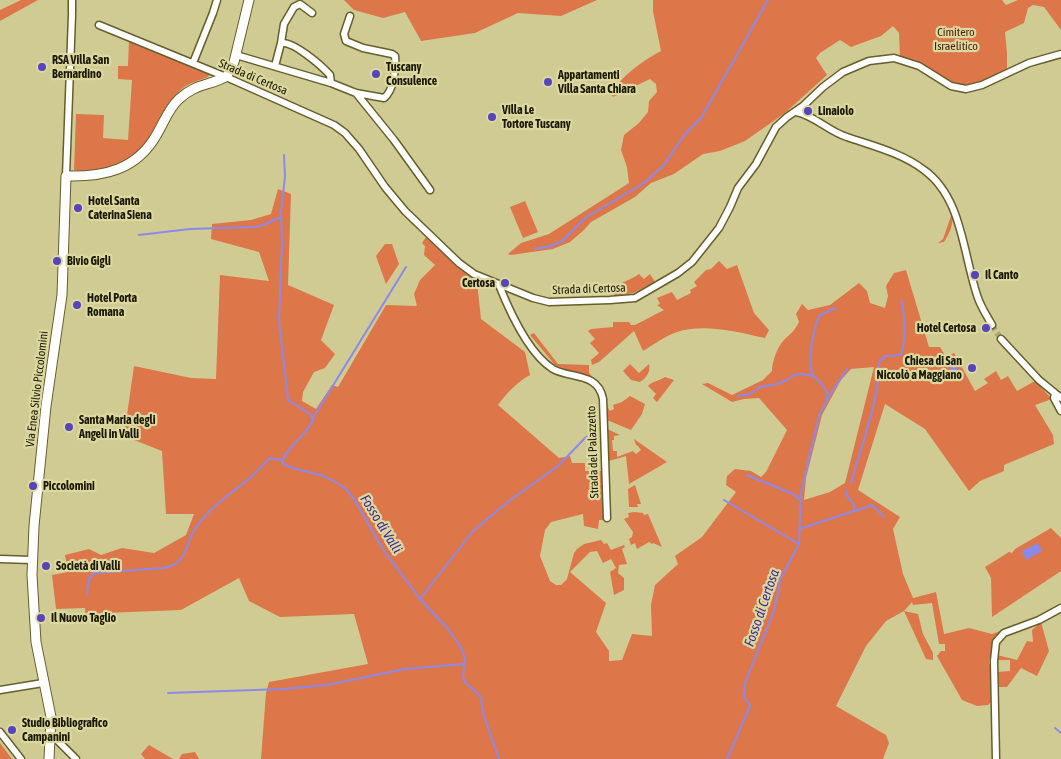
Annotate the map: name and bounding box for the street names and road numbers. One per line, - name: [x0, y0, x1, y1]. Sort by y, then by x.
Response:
- street label: Strada di Certosa: [216, 56, 290, 98]
- street label: Strada di Certosa: [552, 281, 626, 297]
- street label: Via Enea Silvio Piccolomini: [23, 330, 51, 448]
- street label: Strada del Palazzetto: [584, 405, 602, 499]

